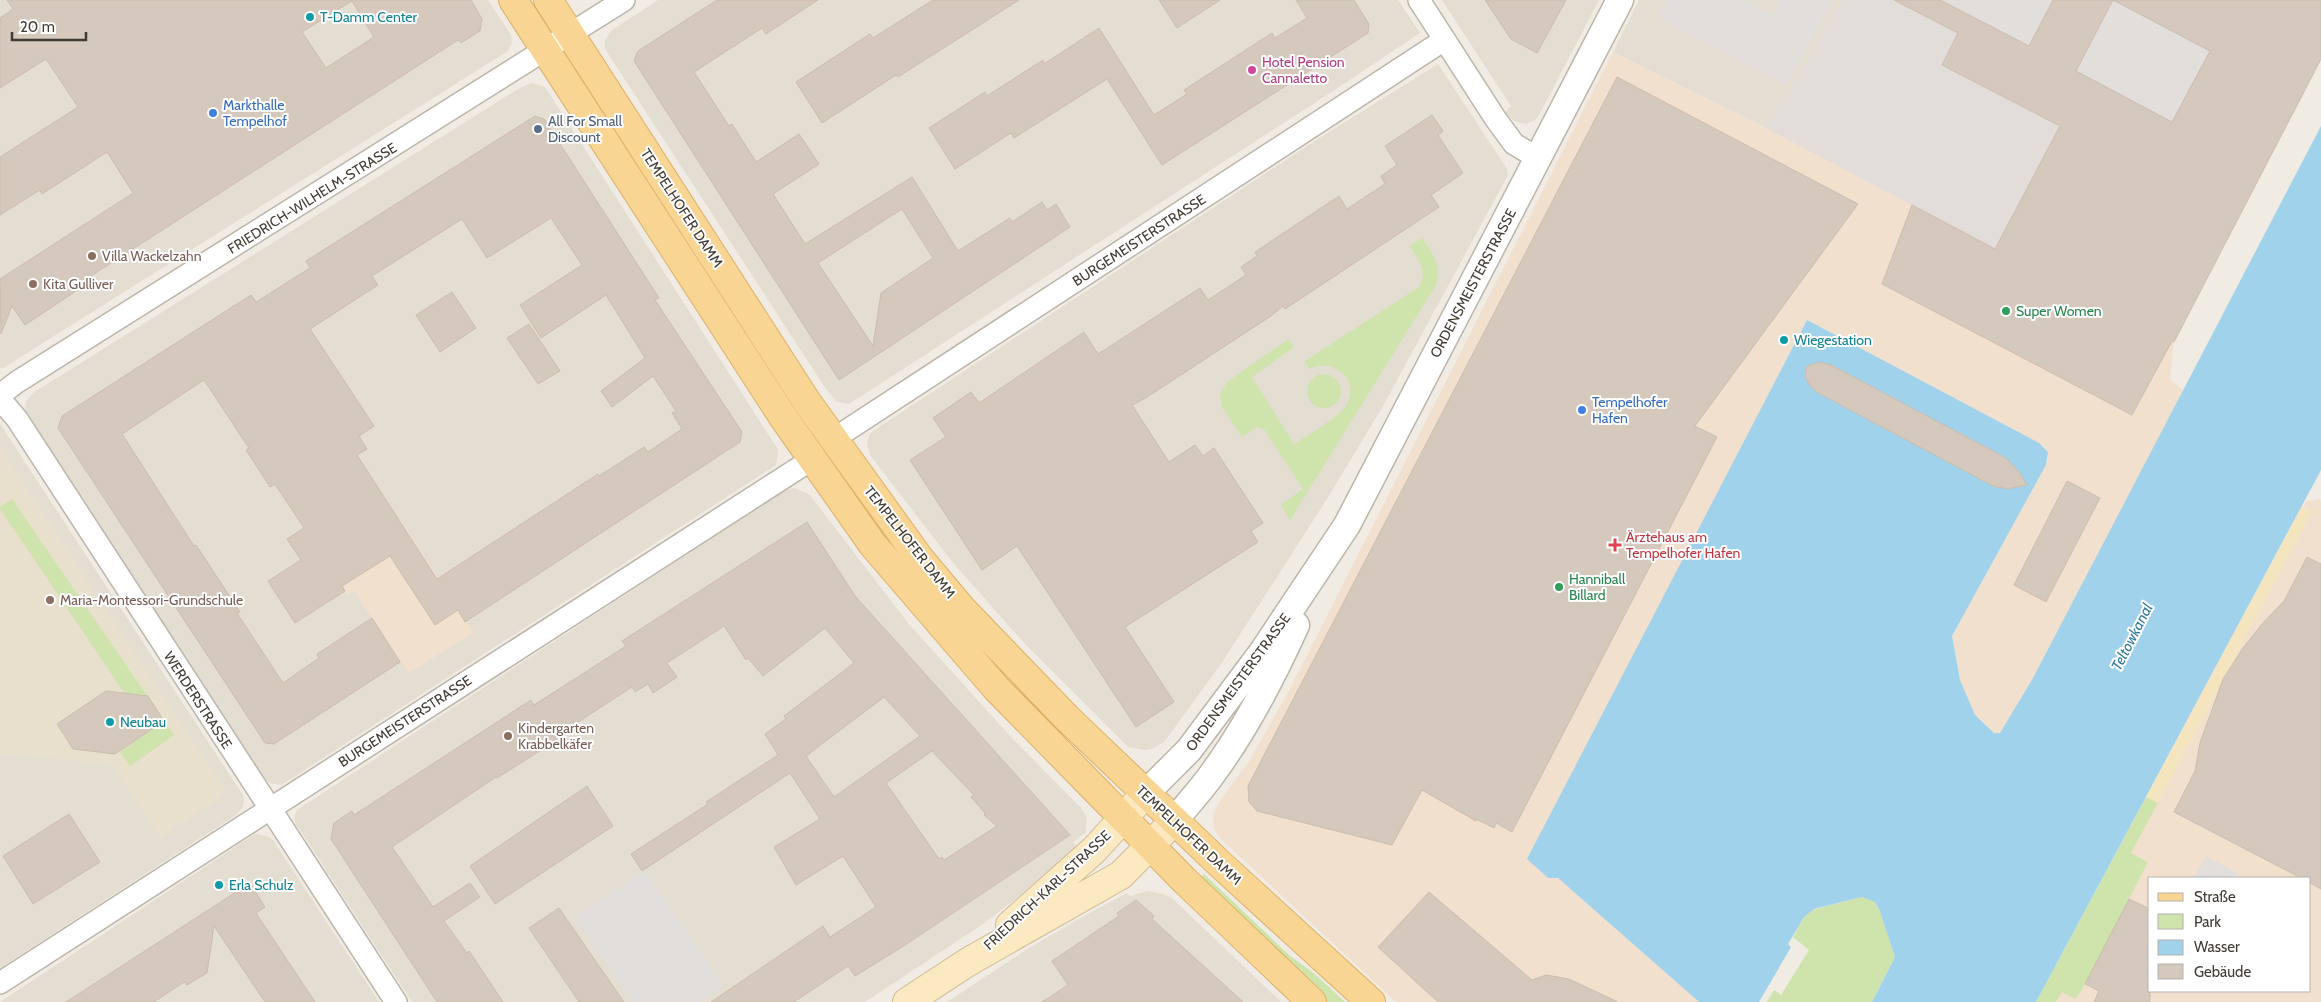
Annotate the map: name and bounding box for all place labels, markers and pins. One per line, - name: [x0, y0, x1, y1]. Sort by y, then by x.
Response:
- place label: T-Damm Center: [320, 8, 417, 26]
- marker: T-Damm Center: [304, 11, 316, 23]
- place label: Hotel Pension Cannaletto: [1262, 53, 1345, 87]
- marker: Hotel Pension Cannaletto: [1246, 64, 1258, 76]
- place label: Markthalle Tempelhof: [223, 96, 287, 130]
- marker: Markthalle Tempelhof: [207, 107, 219, 119]
- place label: All For Small Discount: [548, 112, 623, 146]
- marker: All For Small Discount: [532, 123, 544, 135]
- place label: Villa Wackelzahn: [102, 247, 202, 265]
- marker: Villa Wackelzahn: [86, 250, 98, 262]
- place label: Kita Gulliver: [43, 275, 114, 293]
- marker: Kita Gulliver: [27, 278, 39, 290]
- place label: Super Women: [2016, 302, 2102, 320]
- marker: Super Women: [2000, 305, 2012, 317]
- place label: Wiegestation: [1794, 331, 1872, 349]
- marker: Wiegestation: [1778, 334, 1790, 346]
- place label: Tempelhofer Hafen: [1592, 393, 1668, 427]
- marker: Tempelhofer Hafen: [1576, 404, 1588, 416]
- place label: Ärztehaus am Tempelhofer Hafen: [1626, 528, 1741, 562]
- marker: Ärztehaus am Tempelhofer Hafen: [1608, 538, 1622, 552]
- place label: Hanniball Billard: [1569, 570, 1626, 604]
- marker: Hanniball Billard: [1553, 581, 1565, 593]
- place label: Maria-Montessori-Grundschule: [60, 591, 243, 609]
- marker: Maria-Montessori-Grundschule: [44, 594, 56, 606]
- place label: Neubau: [120, 713, 166, 731]
- marker: Neubau: [104, 716, 116, 728]
- place label: Kindergarten Krabbelkäfer: [518, 719, 594, 753]
- marker: Kindergarten Krabbelkäfer: [502, 730, 514, 742]
- place label: Erla Schulz: [229, 876, 294, 894]
- marker: Erla Schulz: [213, 879, 225, 891]

